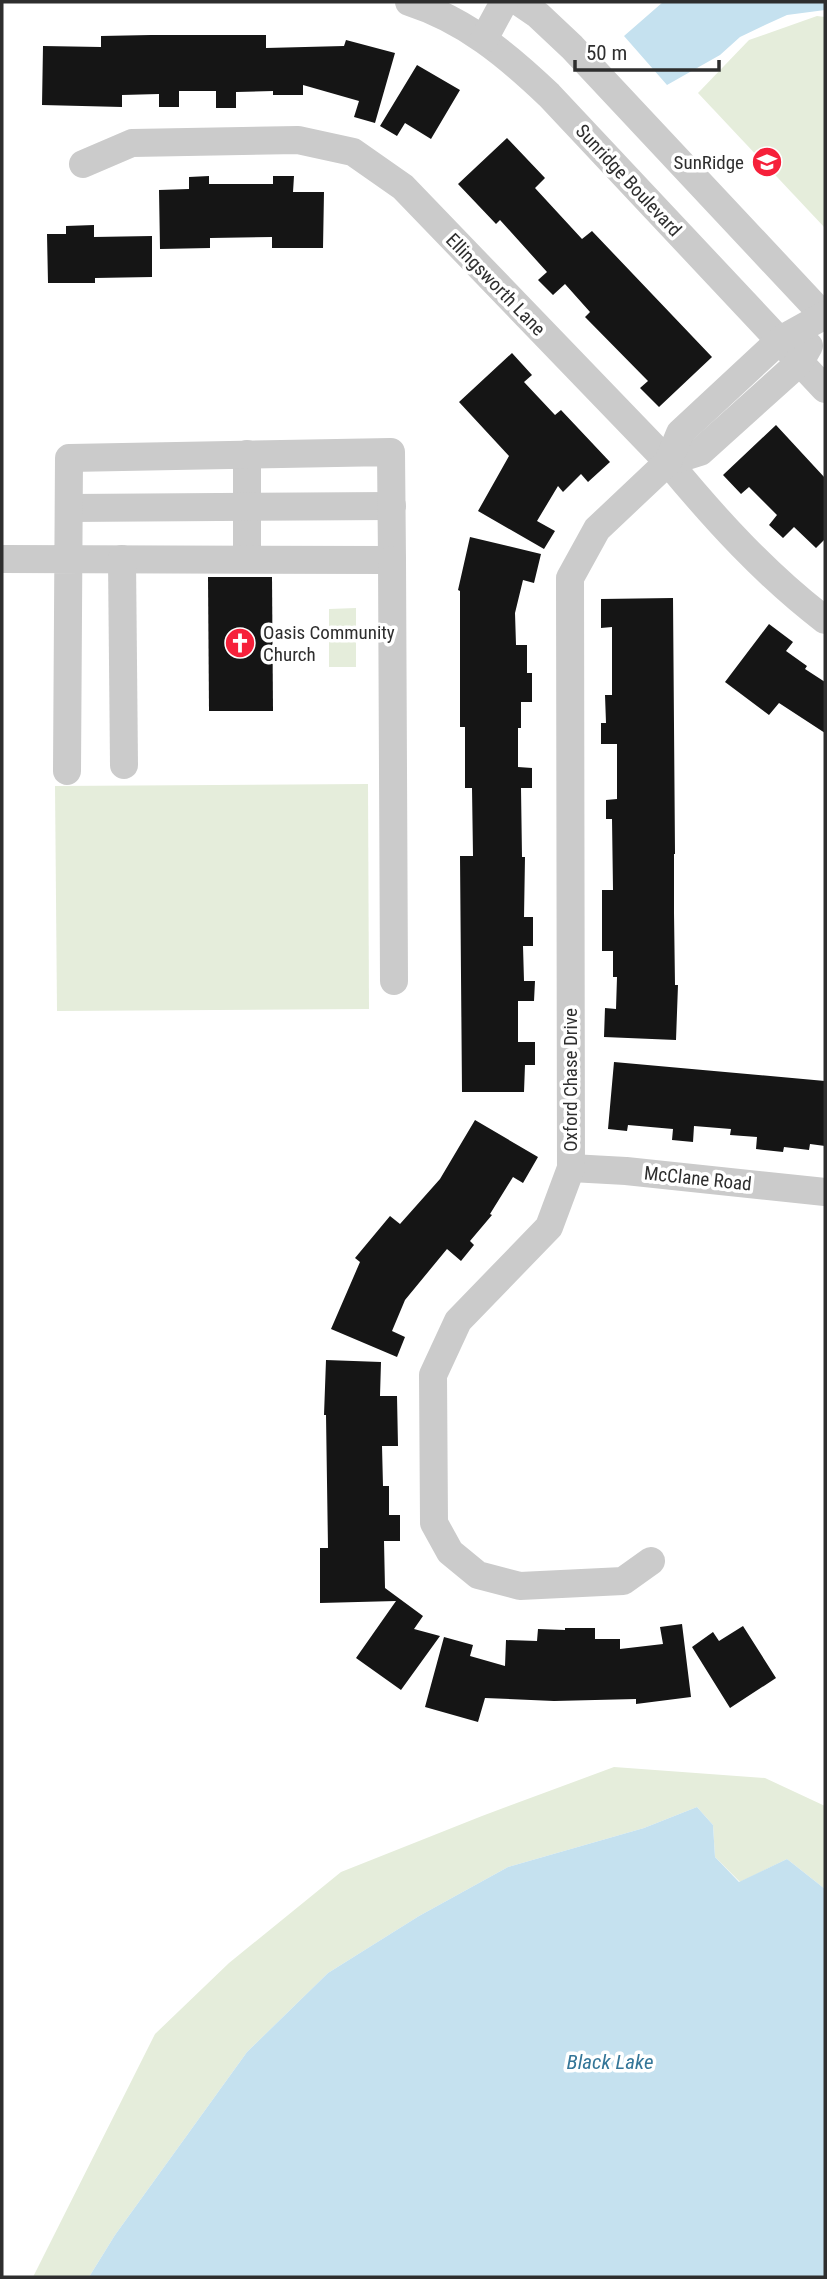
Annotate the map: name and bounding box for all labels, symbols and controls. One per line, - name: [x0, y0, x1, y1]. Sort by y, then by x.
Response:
- scale bar: [575, 28, 718, 72]
- text: 50 m: [586, 41, 627, 65]
- street label: Sunridge Boulevard: [571, 120, 686, 241]
- school or university icon: SunRidge: [750, 145, 784, 179]
- place label: SunRidge: [674, 151, 744, 174]
- street label: Ellingsworth Lane: [441, 228, 550, 340]
- place label: Oasis Community Church: [263, 621, 395, 666]
- church icon: Oasis Community Church: [223, 626, 257, 660]
- street label: Oxford Chase Drive: [559, 1008, 582, 1152]
- street label: McClane Road: [643, 1161, 753, 1196]
- water label: Black Lake: [567, 2050, 653, 2074]

